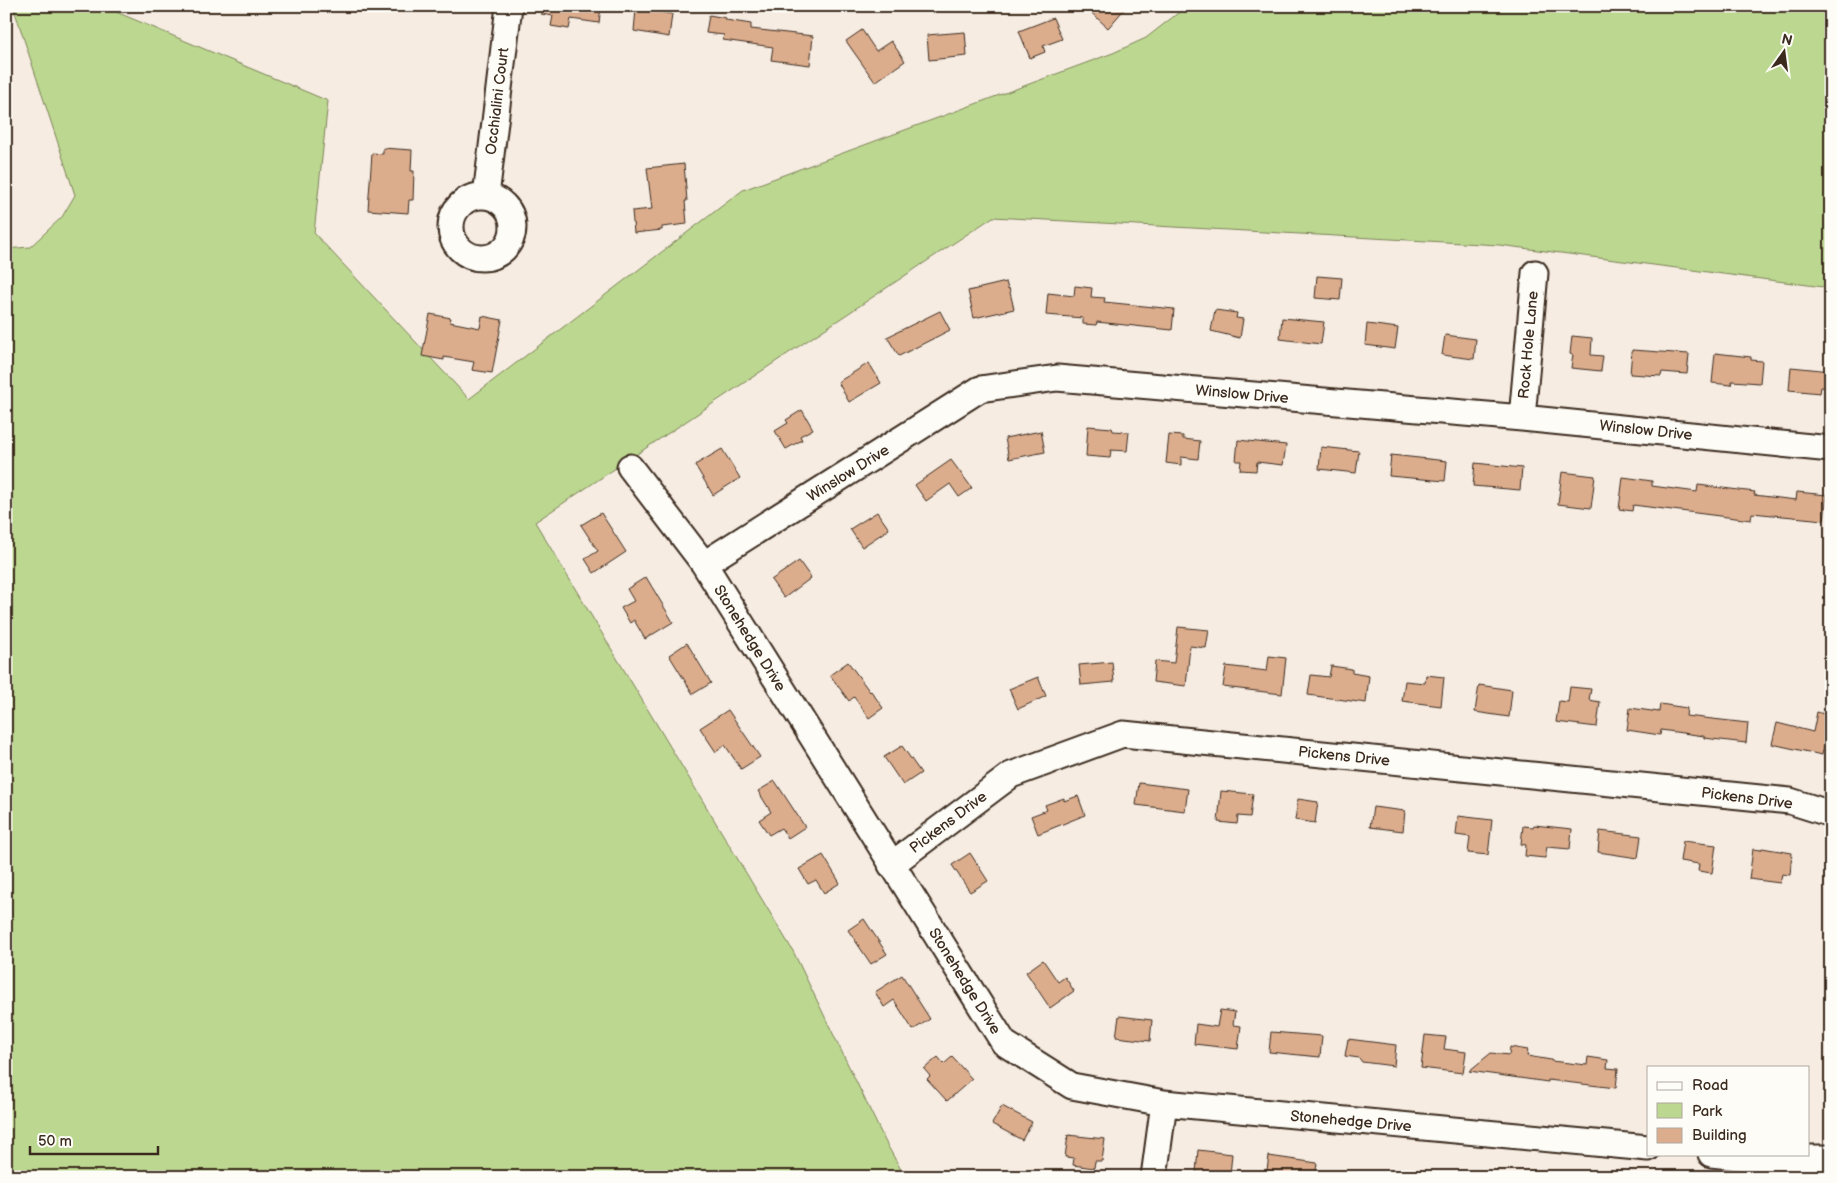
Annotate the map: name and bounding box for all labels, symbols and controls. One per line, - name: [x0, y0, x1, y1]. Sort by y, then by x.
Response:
- north arrow: [1760, 28, 1810, 78]
- text: N: [1780, 30, 1794, 49]
- street label: Occhialini Court: [481, 46, 514, 156]
- street label: Rock Hole Lane: [1514, 290, 1543, 400]
- street label: Winslow Drive: [1195, 381, 1289, 408]
- street label: Winslow Drive: [1599, 416, 1693, 445]
- street label: Winslow Drive: [804, 441, 893, 506]
- street label: Stonehedge Drive: [709, 582, 790, 695]
- street label: Pickens Drive: [1297, 742, 1391, 771]
- street label: Pickens Drive: [1700, 783, 1794, 814]
- street label: Pickens Drive: [906, 787, 991, 858]
- street label: Stonehedge Drive: [924, 925, 1005, 1038]
- legend: [1647, 1066, 1810, 1156]
- text: Road: [1692, 1076, 1728, 1095]
- text: Park: [1692, 1102, 1723, 1121]
- street label: Stonehedge Drive: [1289, 1107, 1413, 1136]
- scale bar: [30, 1123, 158, 1155]
- text: Building: [1692, 1126, 1747, 1145]
- text: 50 m: [38, 1132, 72, 1151]

